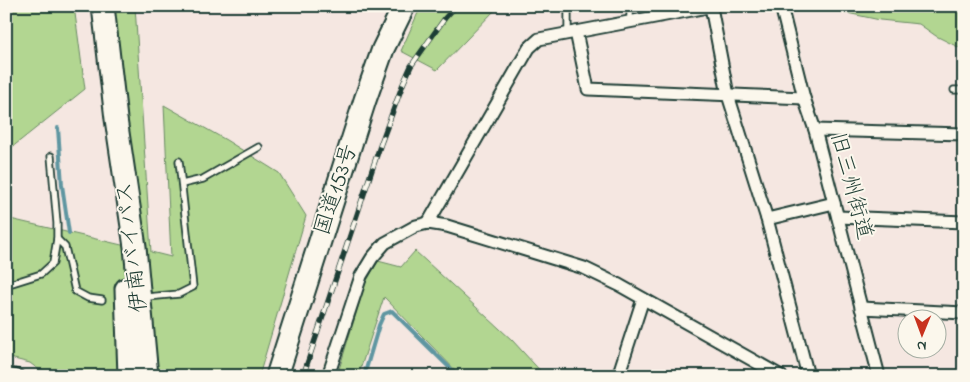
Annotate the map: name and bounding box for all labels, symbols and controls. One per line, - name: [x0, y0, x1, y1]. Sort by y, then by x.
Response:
- street label: 旧三州街道: [820, 129, 880, 243]
- street label: 国道153号: [307, 140, 367, 240]
- street label: 伊南バイパス: [109, 180, 157, 314]
- north arrow: [898, 310, 948, 360]
- text: N: [917, 335, 927, 356]

